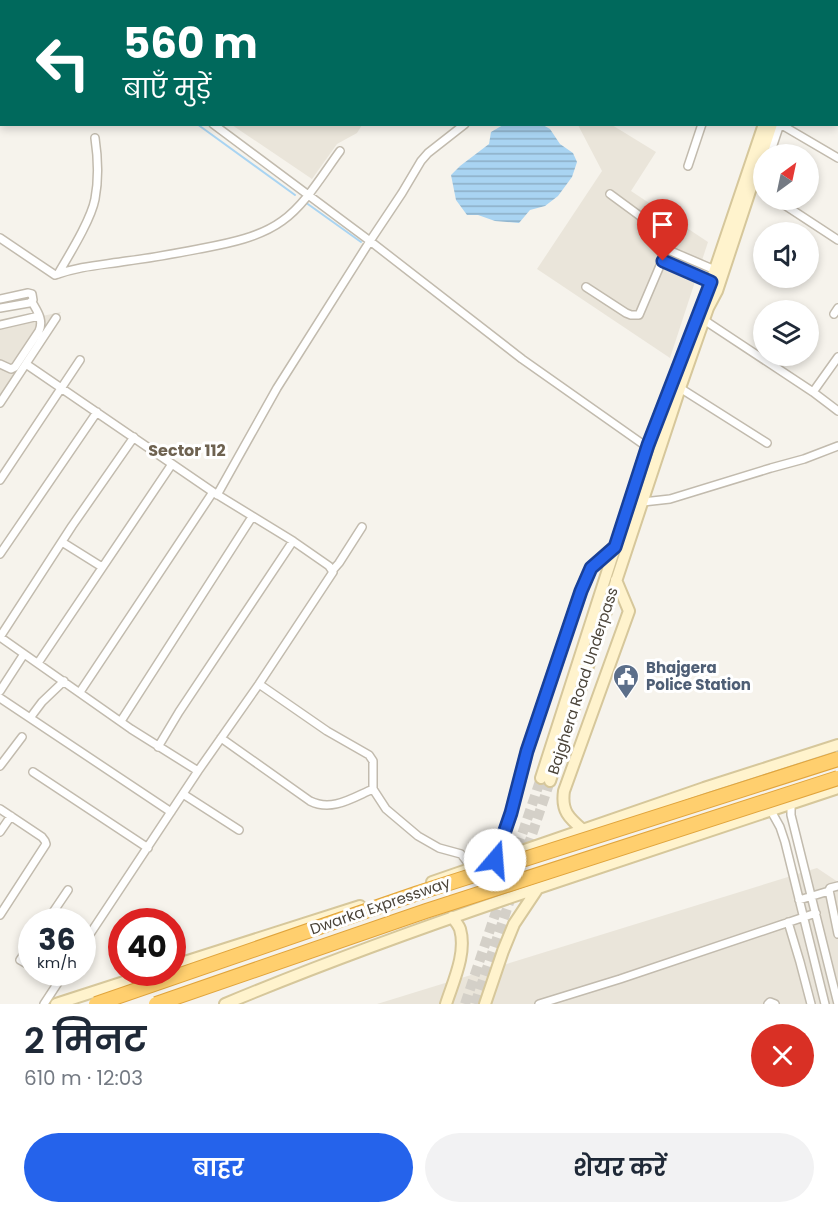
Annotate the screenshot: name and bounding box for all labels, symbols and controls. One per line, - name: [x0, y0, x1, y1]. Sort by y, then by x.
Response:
- text: 560 m: [123, 14, 258, 73]
- icon: left: [24, 24, 102, 102]
- text: बाएँ मुड़ें: [123, 70, 211, 107]
- north arrow: [753, 144, 819, 210]
- map controls: [753, 144, 819, 366]
- pin: [637, 199, 688, 261]
- icon: arrive: [646, 208, 679, 241]
- button: sound: [753, 222, 819, 288]
- button: layers: [753, 300, 819, 366]
- district label: Sector 112: [148, 439, 226, 462]
- street label: Bajghera Road Underpass: [542, 584, 623, 777]
- place label: Bhajgera Police Station: [646, 657, 751, 695]
- public building icon: Bhajgera Police Station: [611, 662, 641, 700]
- position arrow: [463, 828, 527, 892]
- street label: Dwarka Expressway: [307, 871, 453, 939]
- speed limit sign: 40: [108, 908, 186, 986]
- text: 36: [38, 918, 76, 961]
- text: km/h: [37, 952, 77, 973]
- text: 2 मिनट: [24, 1015, 146, 1066]
- button: close: [751, 1024, 814, 1087]
- text: 610 m · 12:03: [24, 1064, 143, 1092]
- button: बाहर: [24, 1133, 413, 1202]
- button: शेयर करें: [425, 1133, 814, 1202]

